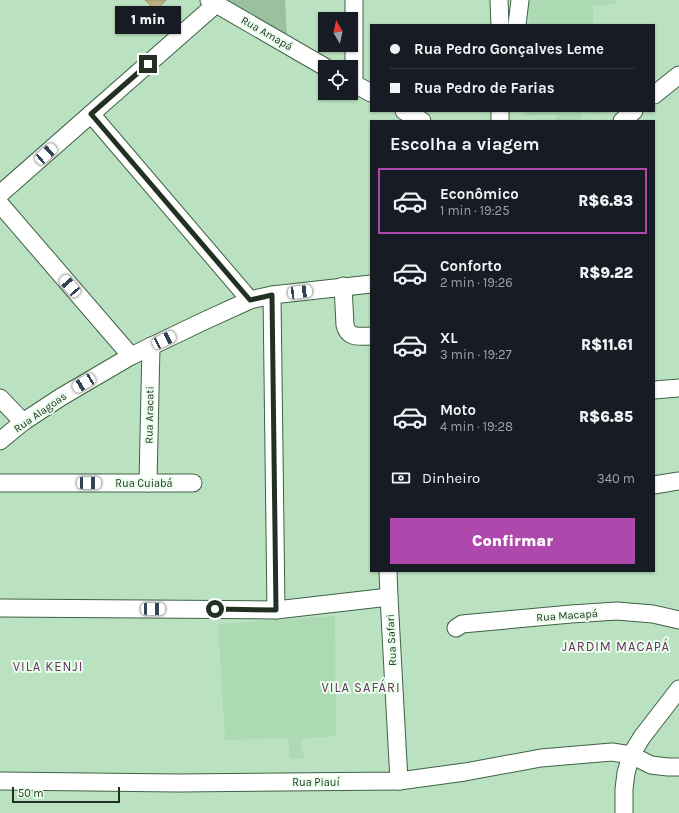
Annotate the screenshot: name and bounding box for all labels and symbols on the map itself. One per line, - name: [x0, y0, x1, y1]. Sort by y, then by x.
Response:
- callout: 1 min: [115, 6, 181, 34]
- north arrow: [318, 12, 358, 52]
- street label: Rua Amapá: [239, 13, 295, 53]
- route end: [139, 55, 157, 73]
- car: [33, 142, 59, 166]
- car: [58, 273, 82, 299]
- car: [287, 285, 313, 299]
- car: [151, 329, 177, 351]
- car: [71, 372, 97, 394]
- street label: Rua Aracati: [142, 386, 157, 444]
- street label: Rua Alagoas: [11, 389, 69, 435]
- car: [77, 477, 101, 489]
- street label: Rua Cuiabá: [115, 477, 173, 490]
- route start: [206, 600, 224, 618]
- car: [141, 603, 165, 615]
- street label: Rua Macapá: [536, 607, 598, 624]
- street label: Rua Safari: [384, 614, 399, 666]
- district label: JARDIM MACAPÁ: [562, 637, 670, 654]
- district label: VILA KENJI: [13, 659, 83, 674]
- district label: VILA SAFÁRI: [321, 678, 401, 695]
- street label: Rua Piauí: [292, 776, 340, 789]
- scale bar: [12, 785, 120, 804]

